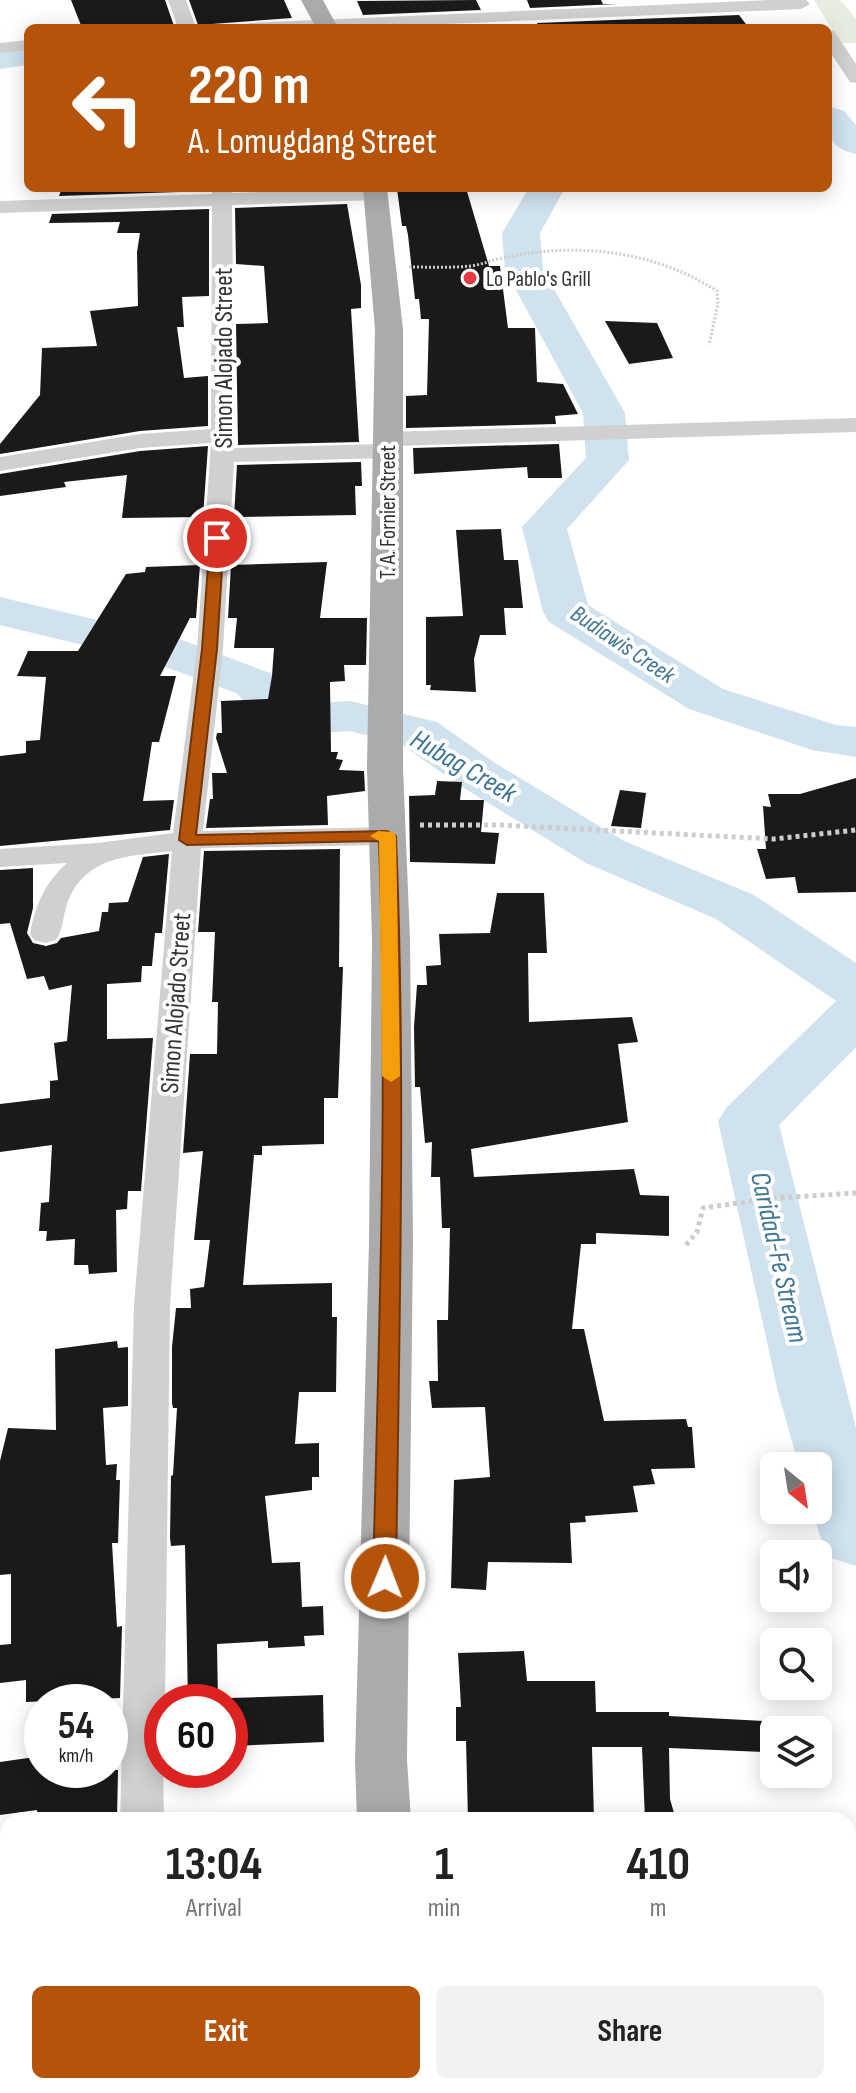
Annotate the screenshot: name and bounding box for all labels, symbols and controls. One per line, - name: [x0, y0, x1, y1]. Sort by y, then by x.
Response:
- text: 220 m: [188, 53, 310, 120]
- icon: left: [56, 56, 160, 160]
- text: A. Lomugdang Street: [188, 121, 437, 164]
- place label: Lo Pablo's Grill: [486, 266, 591, 293]
- street label: Simon Alojado Street: [209, 267, 240, 449]
- marker: Lo Pablo's Grill: [461, 269, 479, 287]
- street label: T. A. Fornier Street: [375, 445, 402, 579]
- pin: [183, 504, 251, 572]
- icon: arrive: [195, 516, 239, 560]
- water label: Budiawis Creek: [565, 599, 681, 690]
- water label: Hubag Creek: [404, 723, 523, 811]
- street label: Simon Alojado Street: [155, 912, 198, 1095]
- water label: Caridad-Fe Stream: [743, 1169, 814, 1346]
- north arrow: [760, 1452, 832, 1524]
- map controls: [760, 1452, 832, 1788]
- position arrow: [343, 1536, 427, 1620]
- button: sound: [760, 1540, 832, 1612]
- button: search: [760, 1628, 832, 1700]
- speed limit sign: 60: [144, 1684, 248, 1788]
- text: 54: [58, 1702, 94, 1750]
- button: layers: [760, 1716, 832, 1788]
- text: km/h: [59, 1744, 93, 1768]
- text: 13:04: [166, 1836, 262, 1893]
- text: 1: [435, 1836, 453, 1893]
- text: 410: [626, 1836, 690, 1893]
- text: Arrival: [186, 1893, 242, 1924]
- text: min: [428, 1893, 460, 1924]
- text: m: [650, 1893, 667, 1924]
- button: Exit: [32, 1986, 420, 2078]
- button: Share: [436, 1986, 824, 2078]

